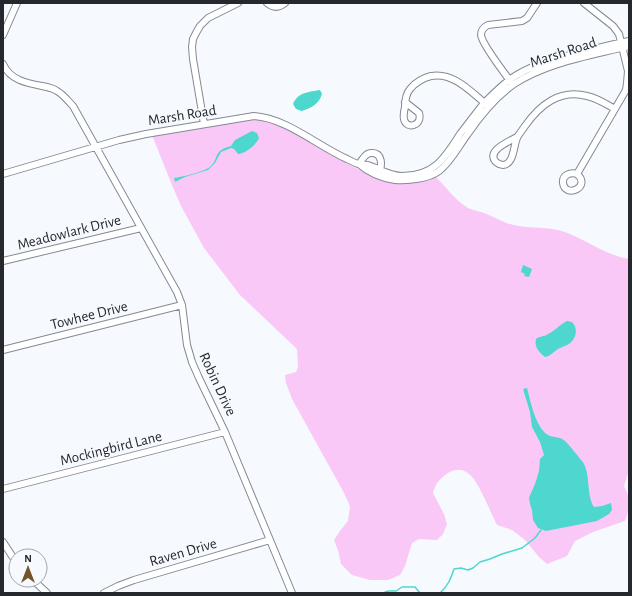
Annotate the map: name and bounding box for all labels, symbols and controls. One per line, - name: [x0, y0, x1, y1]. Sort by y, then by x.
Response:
- street label: Marsh Road: [528, 35, 598, 70]
- street label: Marsh Road: [147, 103, 218, 128]
- street label: Meadowlark Drive: [16, 212, 123, 253]
- street label: Towhee Drive: [49, 299, 129, 332]
- street label: Robin Drive: [196, 350, 239, 418]
- street label: Mockingbird Lane: [59, 429, 164, 468]
- street label: Raven Drive: [148, 536, 219, 569]
- north arrow: [8, 548, 48, 588]
- text: N: [24, 553, 32, 564]

